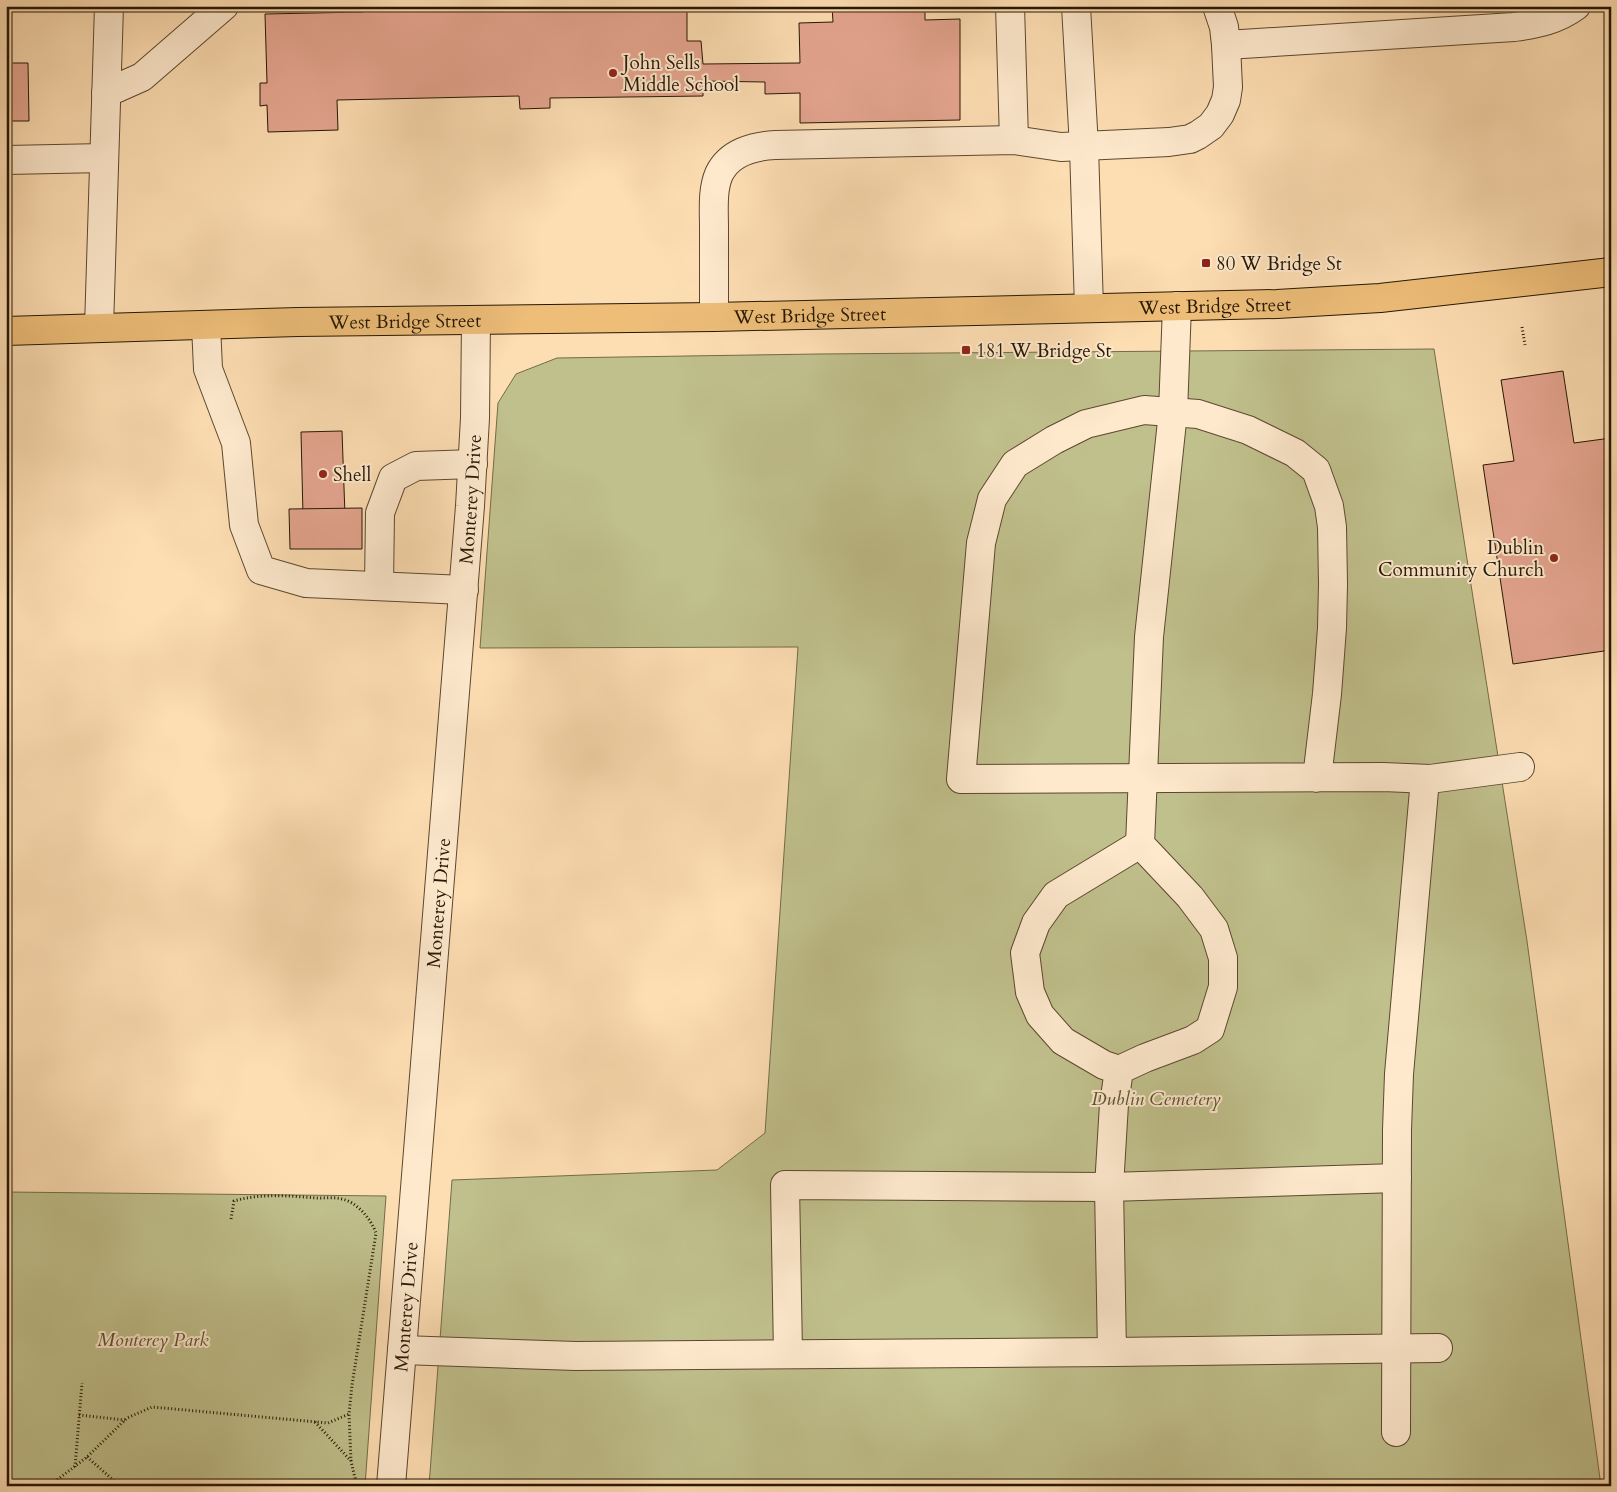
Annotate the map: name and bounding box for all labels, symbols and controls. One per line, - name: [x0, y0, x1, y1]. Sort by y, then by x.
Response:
- place label: John Sells Middle School: [620, 50, 739, 98]
- marker: John Sells Middle School: [607, 67, 619, 79]
- place label: 80 W Bridge St: [1216, 251, 1342, 277]
- marker: 80 W Bridge St: [1200, 257, 1212, 269]
- street label: West Bridge Street: [1137, 291, 1292, 321]
- street label: West Bridge Street: [732, 301, 886, 331]
- street label: West Bridge Street: [327, 308, 481, 336]
- place label: 181 W Bridge St: [976, 338, 1112, 364]
- marker: 181 W Bridge St: [960, 344, 972, 356]
- street label: Monterey Drive: [453, 433, 488, 565]
- place label: Shell: [333, 462, 371, 488]
- marker: Shell: [317, 468, 329, 480]
- place label: Dublin Community Church: [1378, 535, 1545, 583]
- marker: Dublin Community Church: [1548, 552, 1560, 564]
- street label: Monterey Drive: [421, 837, 457, 969]
- park label: Dublin Cemetery: [1091, 1086, 1221, 1112]
- street label: Monterey Drive: [388, 1241, 425, 1373]
- park label: Monterey Park: [97, 1327, 209, 1353]

